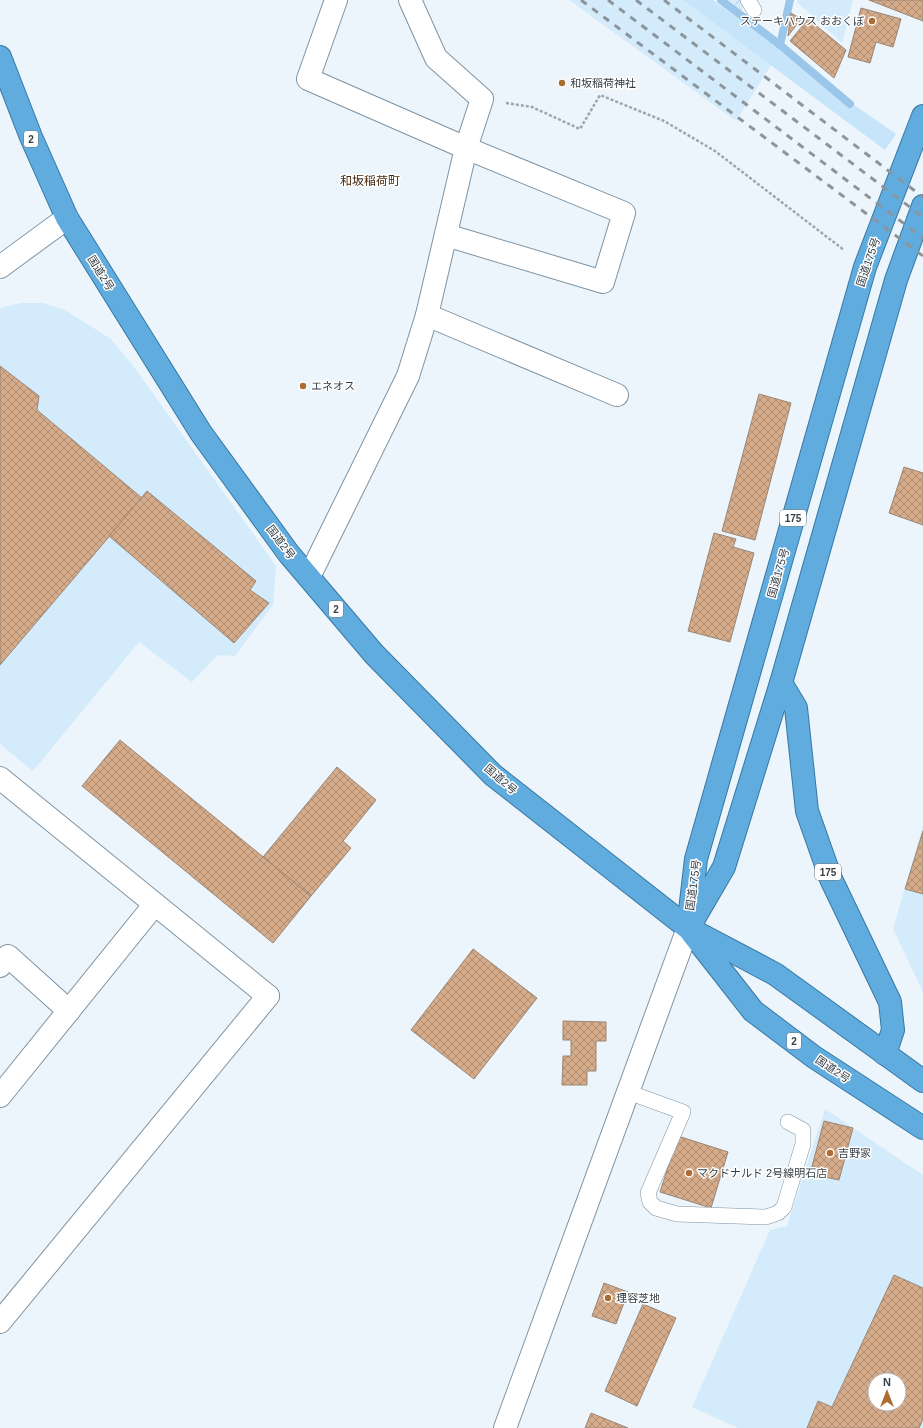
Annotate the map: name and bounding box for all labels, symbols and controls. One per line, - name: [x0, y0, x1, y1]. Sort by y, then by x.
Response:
- place label: ステーキハウス おおくぼ: [740, 15, 864, 27]
- marker: ステーキハウス おおくぼ: [867, 16, 877, 26]
- place label: 和坂稲荷神社: [570, 77, 636, 89]
- marker: 和坂稲荷神社: [557, 78, 567, 88]
- road number: 2: [24, 131, 38, 147]
- district label: 和坂稲荷町: [340, 174, 400, 188]
- street label: 国道175号: [854, 236, 882, 288]
- street label: 国道2号: [86, 253, 116, 293]
- place label: エネオス: [311, 380, 355, 392]
- marker: エネオス: [298, 381, 308, 391]
- road number: 175: [780, 510, 806, 526]
- street label: 国道2号: [264, 523, 298, 561]
- street label: 国道175号: [765, 547, 791, 599]
- road number: 2: [329, 601, 343, 617]
- street label: 国道2号: [482, 762, 520, 796]
- street label: 国道175号: [683, 859, 703, 911]
- road number: 175: [815, 864, 841, 880]
- road number: 2: [787, 1033, 801, 1049]
- street label: 国道2号: [813, 1053, 853, 1085]
- place label: 吉野家: [838, 1147, 871, 1159]
- marker: 吉野家: [825, 1148, 835, 1158]
- place label: マクドナルド 2号線明石店: [697, 1167, 827, 1179]
- marker: マクドナルド 2号線明石店: [684, 1168, 694, 1178]
- place label: 理容芝地: [616, 1292, 660, 1304]
- marker: 理容芝地: [603, 1293, 613, 1303]
- north arrow: [867, 1372, 907, 1412]
- text: N: [883, 1376, 891, 1388]

